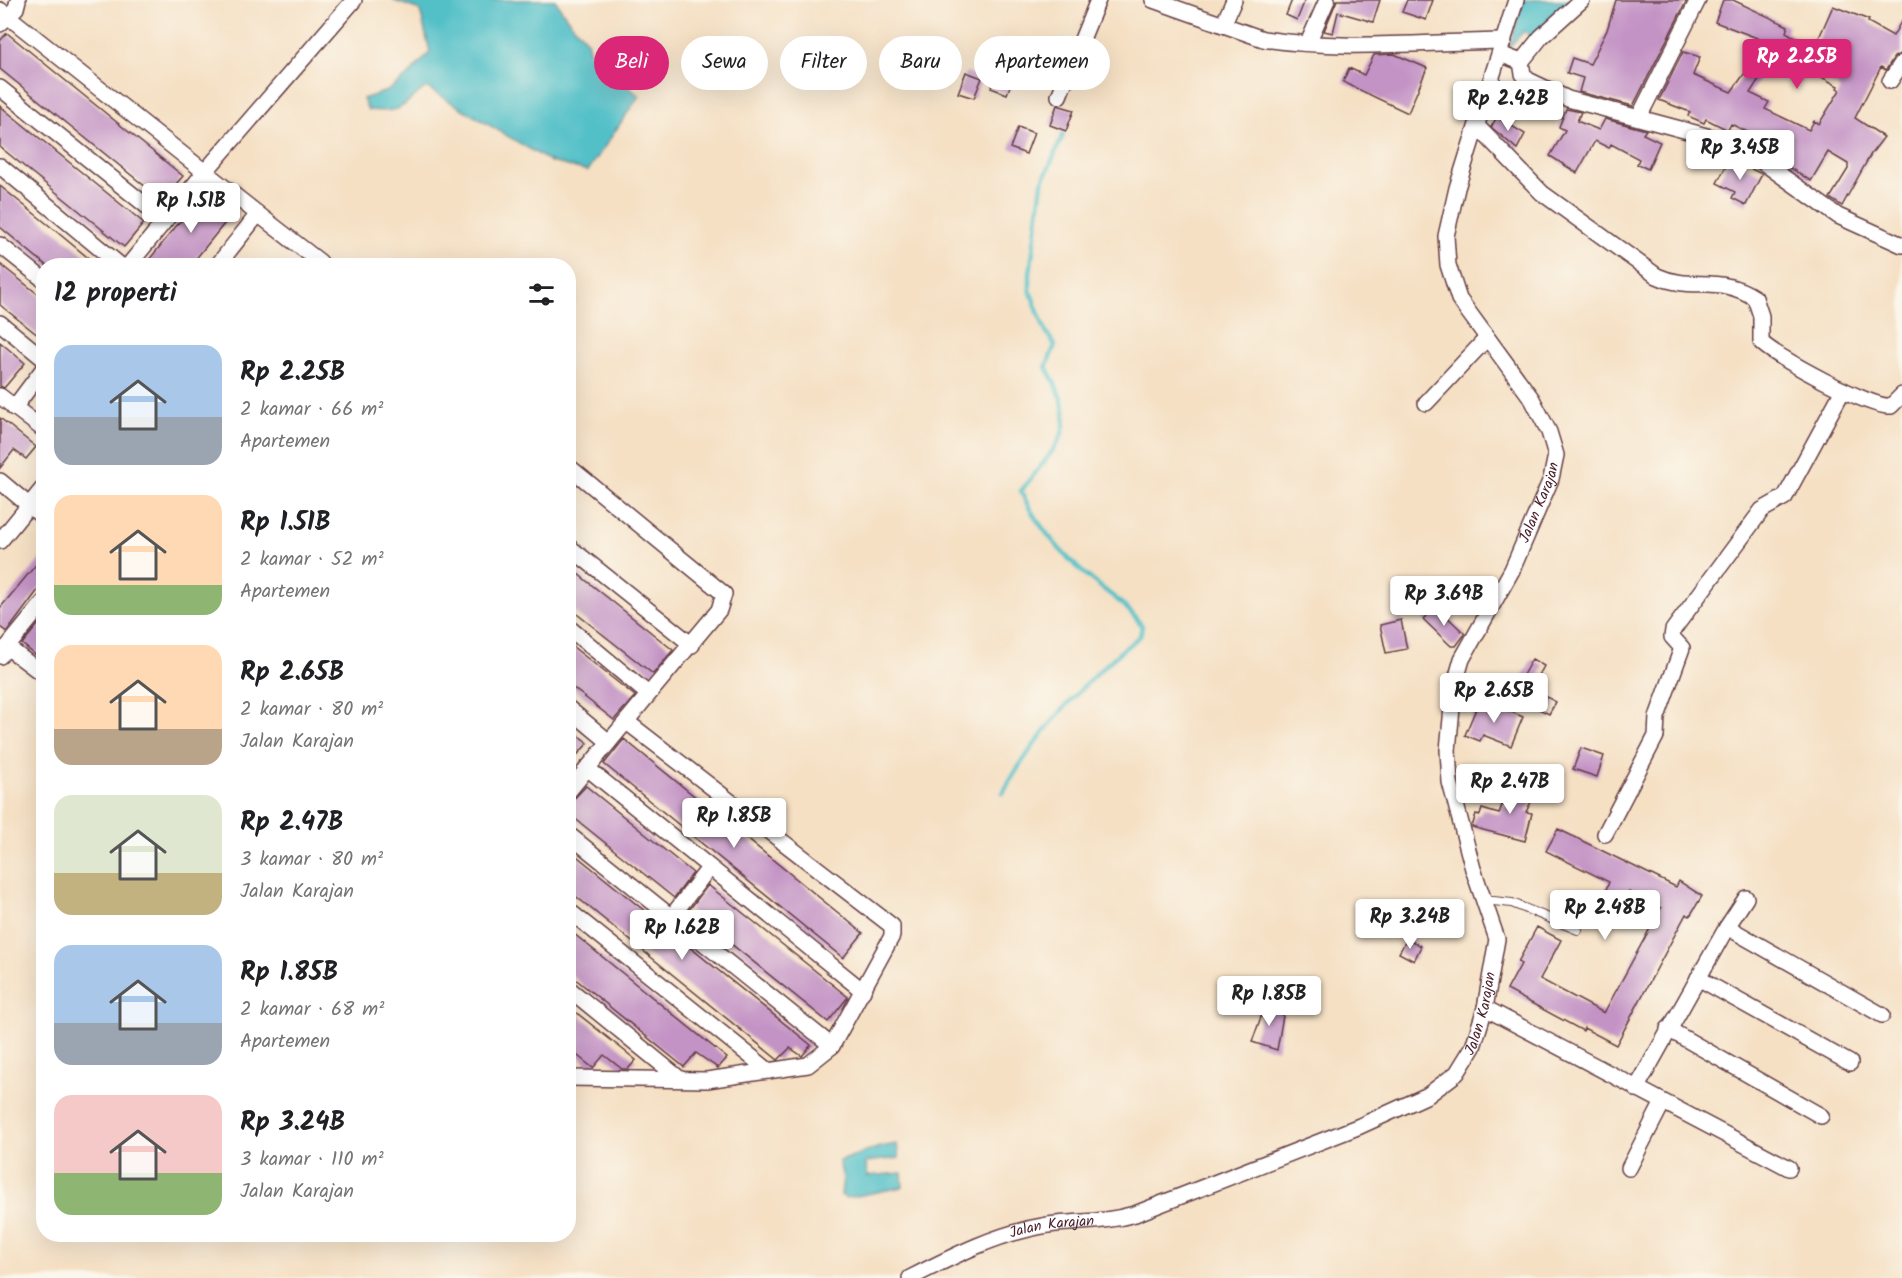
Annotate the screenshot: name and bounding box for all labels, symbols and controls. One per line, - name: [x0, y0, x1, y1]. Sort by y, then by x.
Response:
- chip: Beli: [594, 36, 669, 90]
- chip: Sewa: [681, 36, 768, 90]
- chip: Filter: [780, 36, 867, 90]
- chip: Baru: [879, 36, 962, 90]
- chip: Apartemen: [974, 36, 1110, 90]
- pin: Rp 2.25B: [1735, 39, 1859, 90]
- text: Rp 2.25B: [1756, 42, 1838, 74]
- pin: Rp 2.42B: [1446, 81, 1570, 132]
- text: Rp 2.42B: [1467, 84, 1549, 116]
- pin: Rp 3.45B: [1678, 130, 1802, 181]
- text: Rp 3.45B: [1700, 133, 1780, 165]
- pin: Rp 1.51B: [129, 183, 253, 234]
- text: Rp 1.51B: [156, 186, 226, 218]
- text: 12 properti: [54, 273, 177, 315]
- icon: filters: [525, 278, 558, 311]
- text: Rp 2.25B: [240, 352, 345, 394]
- icon: home: [102, 369, 174, 441]
- text: 2 kamar · 66 m²: [240, 394, 383, 426]
- text: Apartemen: [240, 426, 330, 458]
- street label: Jalan Karajan: [1513, 460, 1566, 547]
- text: Rp 1.51B: [240, 502, 331, 544]
- icon: home: [102, 519, 174, 591]
- text: 2 kamar · 52 m²: [240, 544, 384, 576]
- text: Apartemen: [240, 576, 330, 608]
- pin: Rp 3.69B: [1382, 576, 1506, 627]
- text: Rp 3.69B: [1404, 579, 1484, 611]
- text: Rp 2.65B: [240, 652, 344, 694]
- icon: home: [102, 669, 174, 741]
- pin: Rp 2.65B: [1432, 673, 1556, 724]
- text: Rp 2.65B: [1454, 676, 1534, 708]
- text: 2 kamar · 80 m²: [240, 694, 383, 726]
- text: Jalan Karajan: [240, 726, 354, 758]
- pin: Rp 2.47B: [1448, 764, 1572, 815]
- text: Rp 2.47B: [1470, 767, 1550, 799]
- pin: Rp 1.85B: [672, 798, 796, 849]
- text: Rp 1.85B: [696, 801, 772, 833]
- text: Rp 2.47B: [240, 802, 344, 844]
- icon: home: [102, 819, 174, 891]
- text: 3 kamar · 80 m²: [240, 844, 383, 876]
- text: Jalan Karajan: [240, 876, 354, 908]
- pin: Rp 2.48B: [1543, 890, 1667, 941]
- text: Rp 2.48B: [1564, 893, 1646, 925]
- pin: Rp 3.24B: [1348, 899, 1472, 950]
- text: Rp 3.24B: [1369, 902, 1451, 934]
- pin: Rp 1.62B: [620, 910, 744, 961]
- text: Rp 1.62B: [644, 913, 720, 945]
- text: Rp 1.85B: [240, 952, 338, 994]
- icon: home: [102, 969, 174, 1041]
- street label: Jalan Karajan: [1458, 970, 1503, 1060]
- pin: Rp 1.85B: [1207, 976, 1331, 1027]
- text: Rp 1.85B: [1231, 979, 1307, 1011]
- text: 2 kamar · 68 m²: [240, 994, 384, 1026]
- text: Apartemen: [240, 1026, 330, 1058]
- text: Rp 3.24B: [240, 1102, 346, 1144]
- icon: home: [102, 1119, 174, 1191]
- text: 3 kamar · 110 m²: [240, 1144, 384, 1176]
- text: Jalan Karajan: [240, 1176, 354, 1208]
- street label: Jalan Karajan: [1006, 1209, 1095, 1245]

